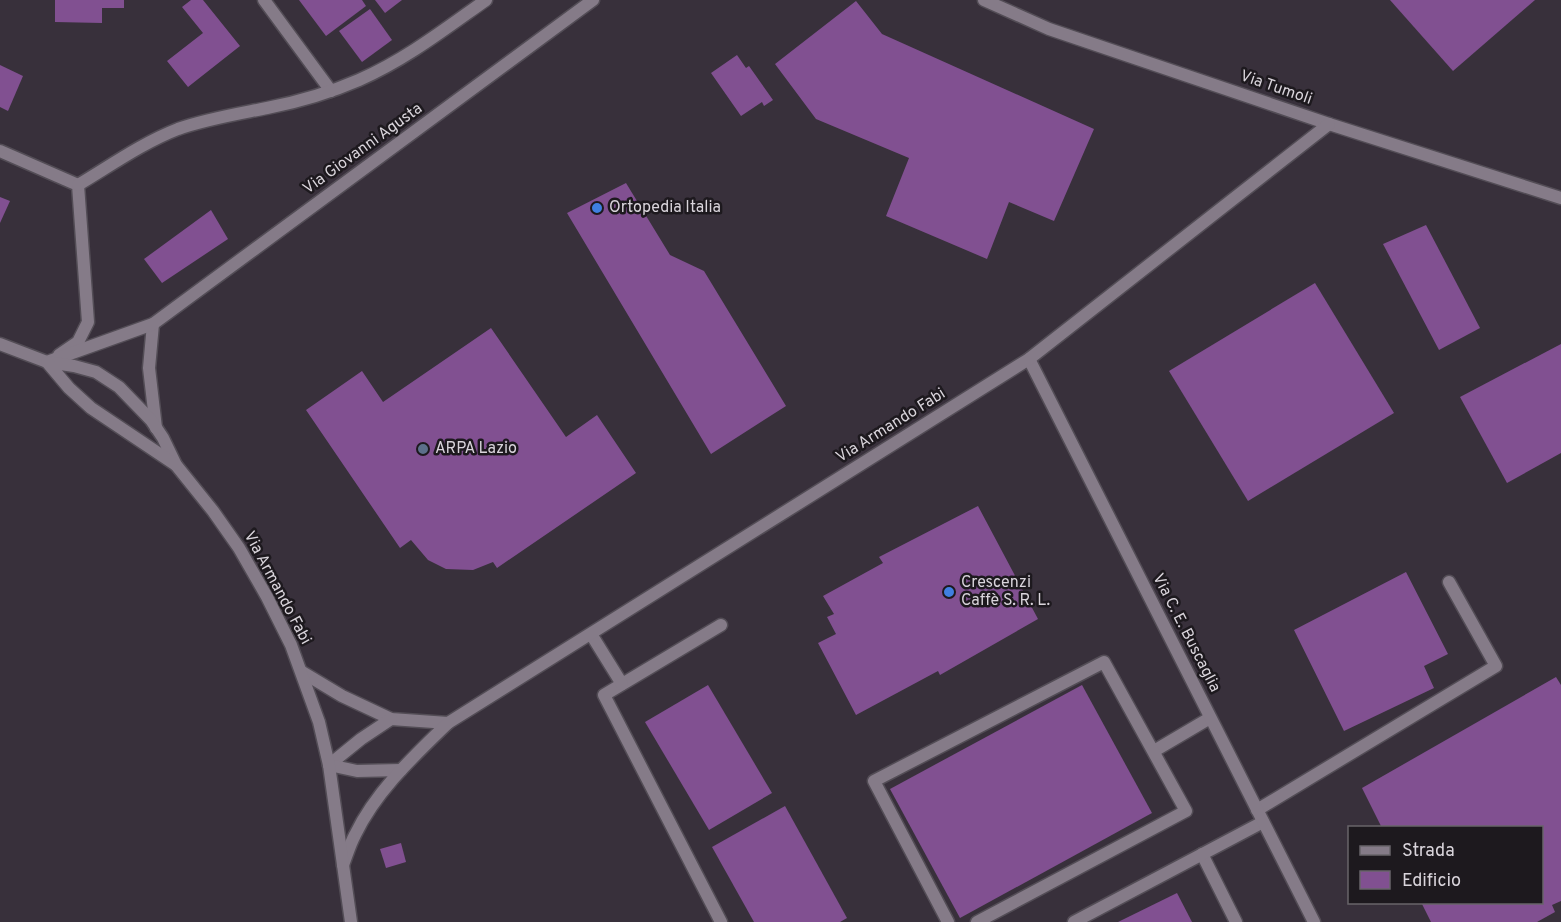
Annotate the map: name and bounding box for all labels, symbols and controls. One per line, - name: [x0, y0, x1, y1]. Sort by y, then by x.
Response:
- street label: Via Tumoli: [1237, 66, 1315, 110]
- street label: Via Giovanni Agusta: [299, 99, 427, 199]
- place label: Ortopedia Italia: [609, 198, 721, 218]
- marker: Ortopedia Italia: [590, 201, 604, 215]
- street label: Via Armando Fabi: [833, 384, 949, 468]
- place label: ARPA Lazio: [435, 439, 517, 459]
- marker: ARPA Lazio: [416, 442, 430, 456]
- street label: Via Armando Fabi: [239, 528, 315, 648]
- street label: Via C. E. Buscaglia: [1147, 570, 1225, 696]
- place label: Crescenzi Caffè S. R. L.: [961, 573, 1050, 611]
- marker: Crescenzi Caffè S. R. L.: [942, 585, 956, 599]
- legend: [1348, 826, 1543, 904]
- text: Strada: [1402, 840, 1455, 863]
- text: Edificio: [1402, 870, 1461, 893]

